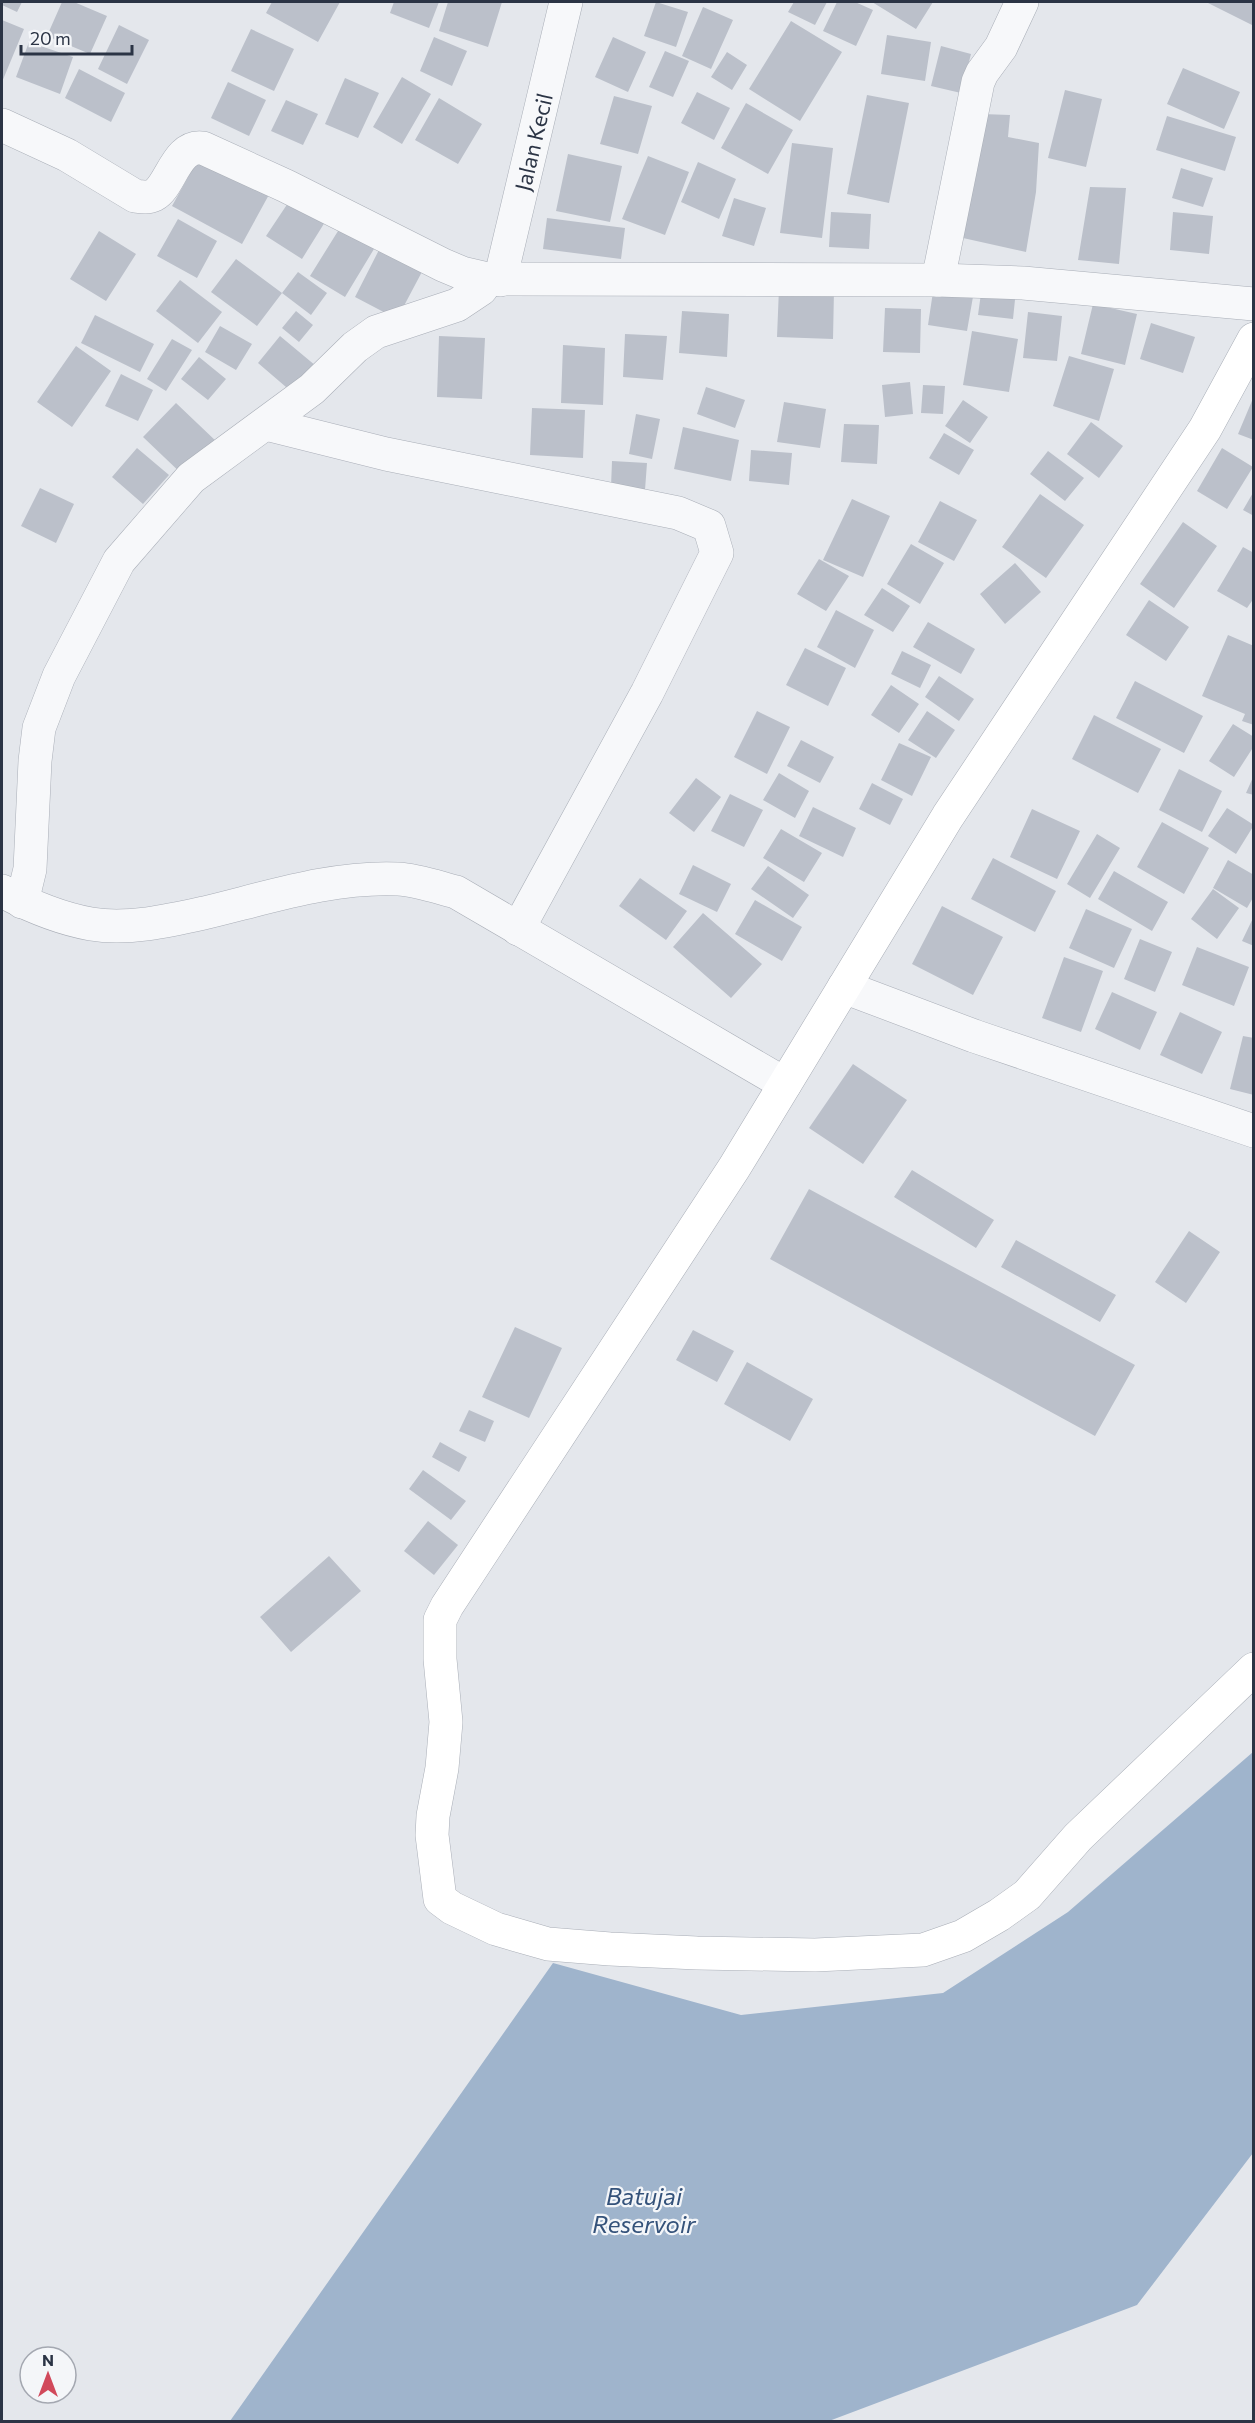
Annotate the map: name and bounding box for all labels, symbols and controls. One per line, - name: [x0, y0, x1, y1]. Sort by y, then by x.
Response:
- scale bar: [21, 18, 132, 56]
- text: 20 m: [30, 27, 71, 49]
- street label: Jalan Kecil: [508, 90, 557, 193]
- water label: Batujai Reservoir: [592, 2181, 697, 2238]
- north arrow: [18, 2345, 78, 2405]
- text: N: [42, 2350, 54, 2369]

